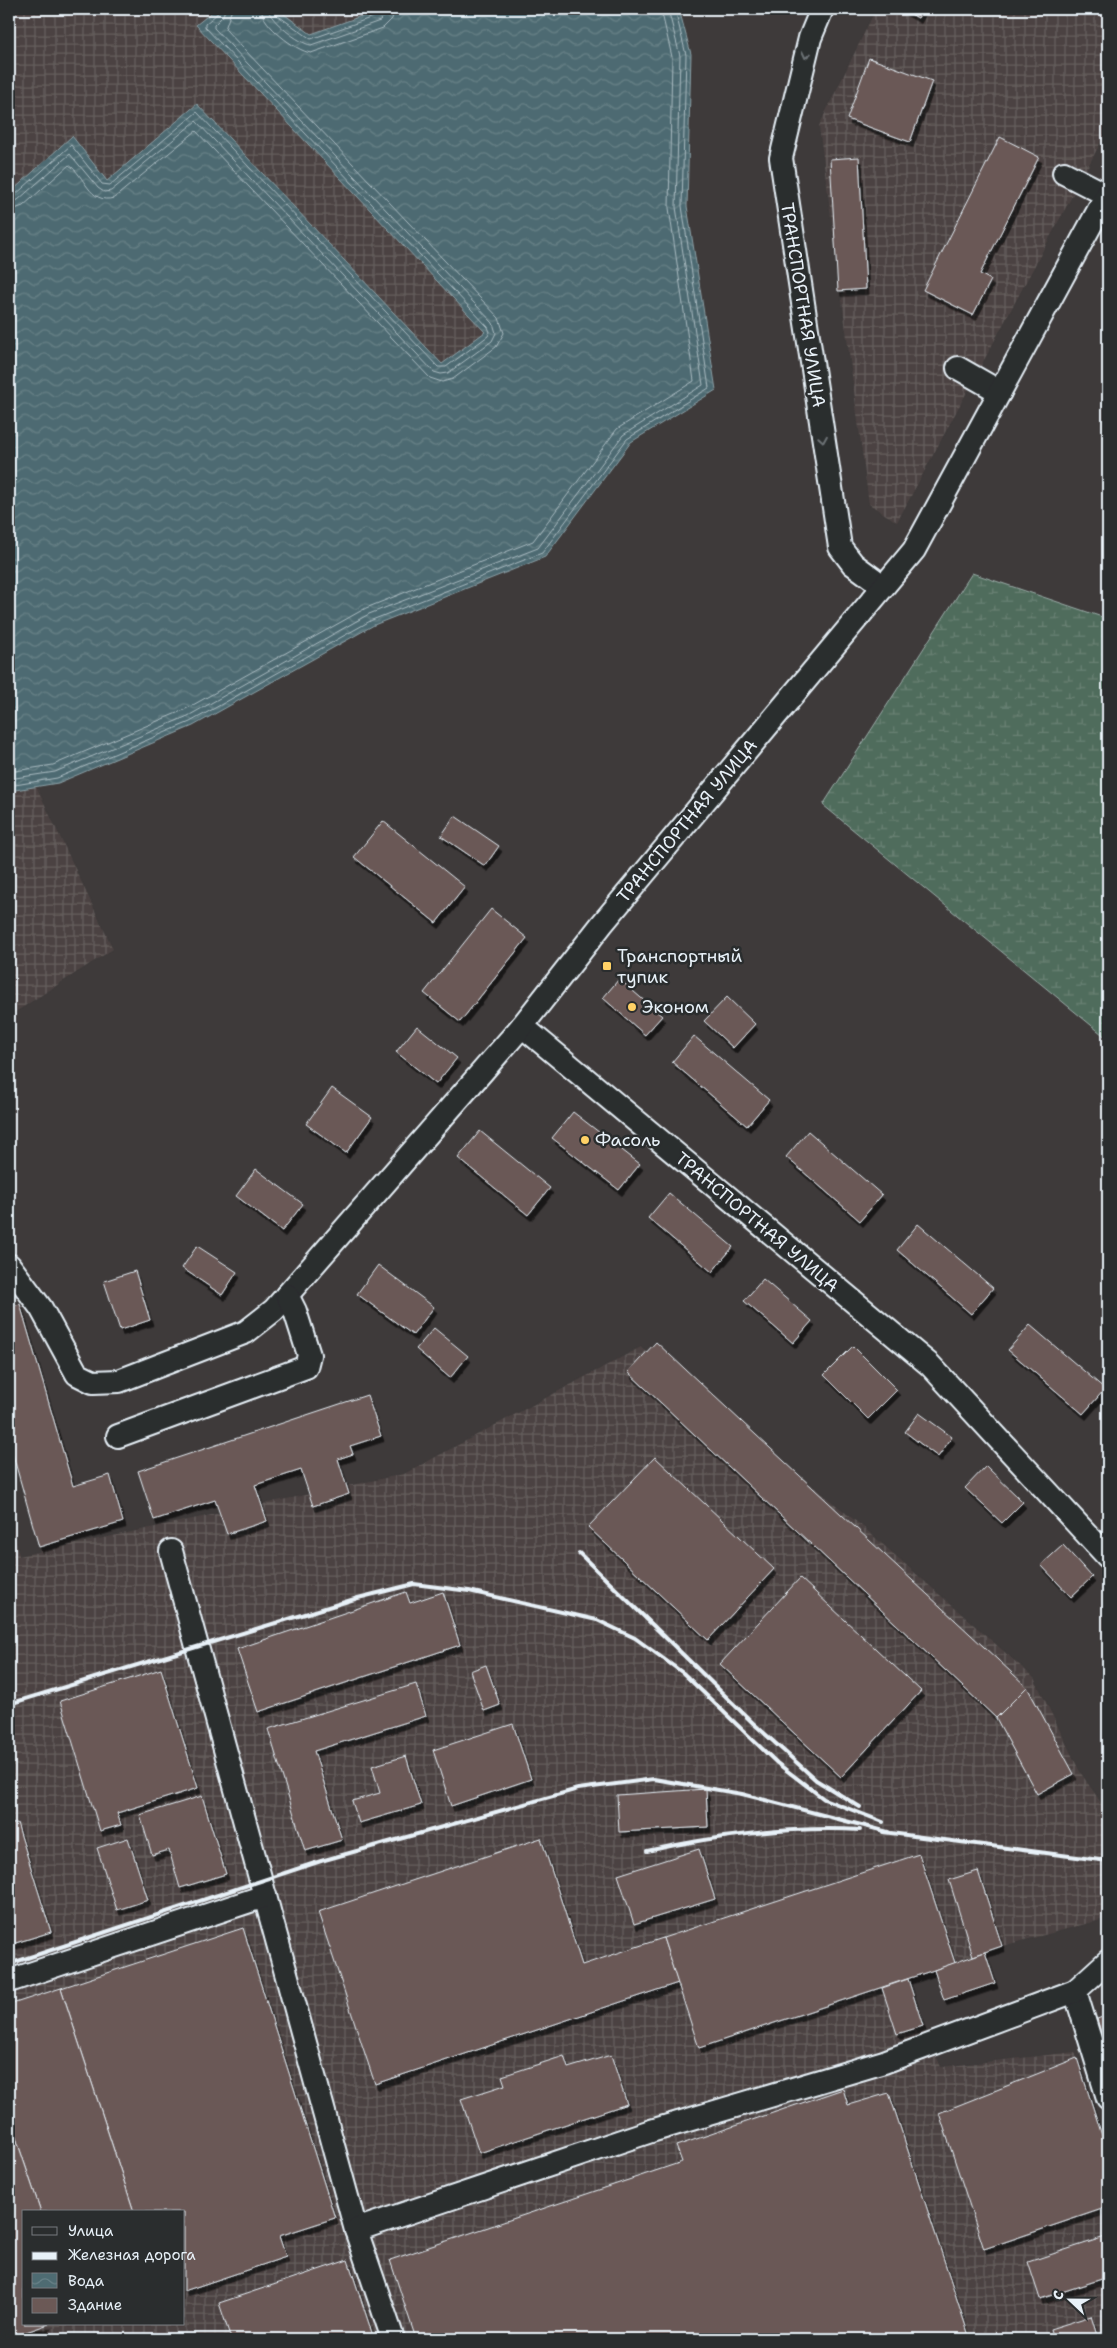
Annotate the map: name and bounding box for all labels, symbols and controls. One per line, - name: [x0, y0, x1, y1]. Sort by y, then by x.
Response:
- one-way arrow: [801, 50, 812, 59]
- street label: ТРАНСПОРТНАЯ УЛИЦА: [775, 201, 831, 409]
- one-way arrow: [818, 434, 828, 443]
- street label: ТРАНСПОРТНАЯ УЛИЦА: [611, 734, 763, 908]
- place label: Транспортный тупик: [617, 944, 742, 989]
- marker: Транспортный тупик: [601, 960, 613, 972]
- place label: Эконом: [642, 995, 709, 1019]
- marker: Эконом: [626, 1001, 638, 1013]
- place label: Фасоль: [595, 1128, 660, 1152]
- marker: Фасоль: [579, 1134, 591, 1146]
- street label: ТРАНСПОРТНАЯ УЛИЦА: [670, 1146, 844, 1298]
- legend: [22, 2210, 185, 2326]
- text: Улица: [68, 2221, 114, 2241]
- text: Железная дорога: [68, 2245, 196, 2265]
- text: Вода: [68, 2271, 105, 2291]
- north arrow: [1044, 2276, 1094, 2326]
- text: С: [1048, 2288, 1068, 2302]
- text: Здание: [68, 2295, 122, 2315]

